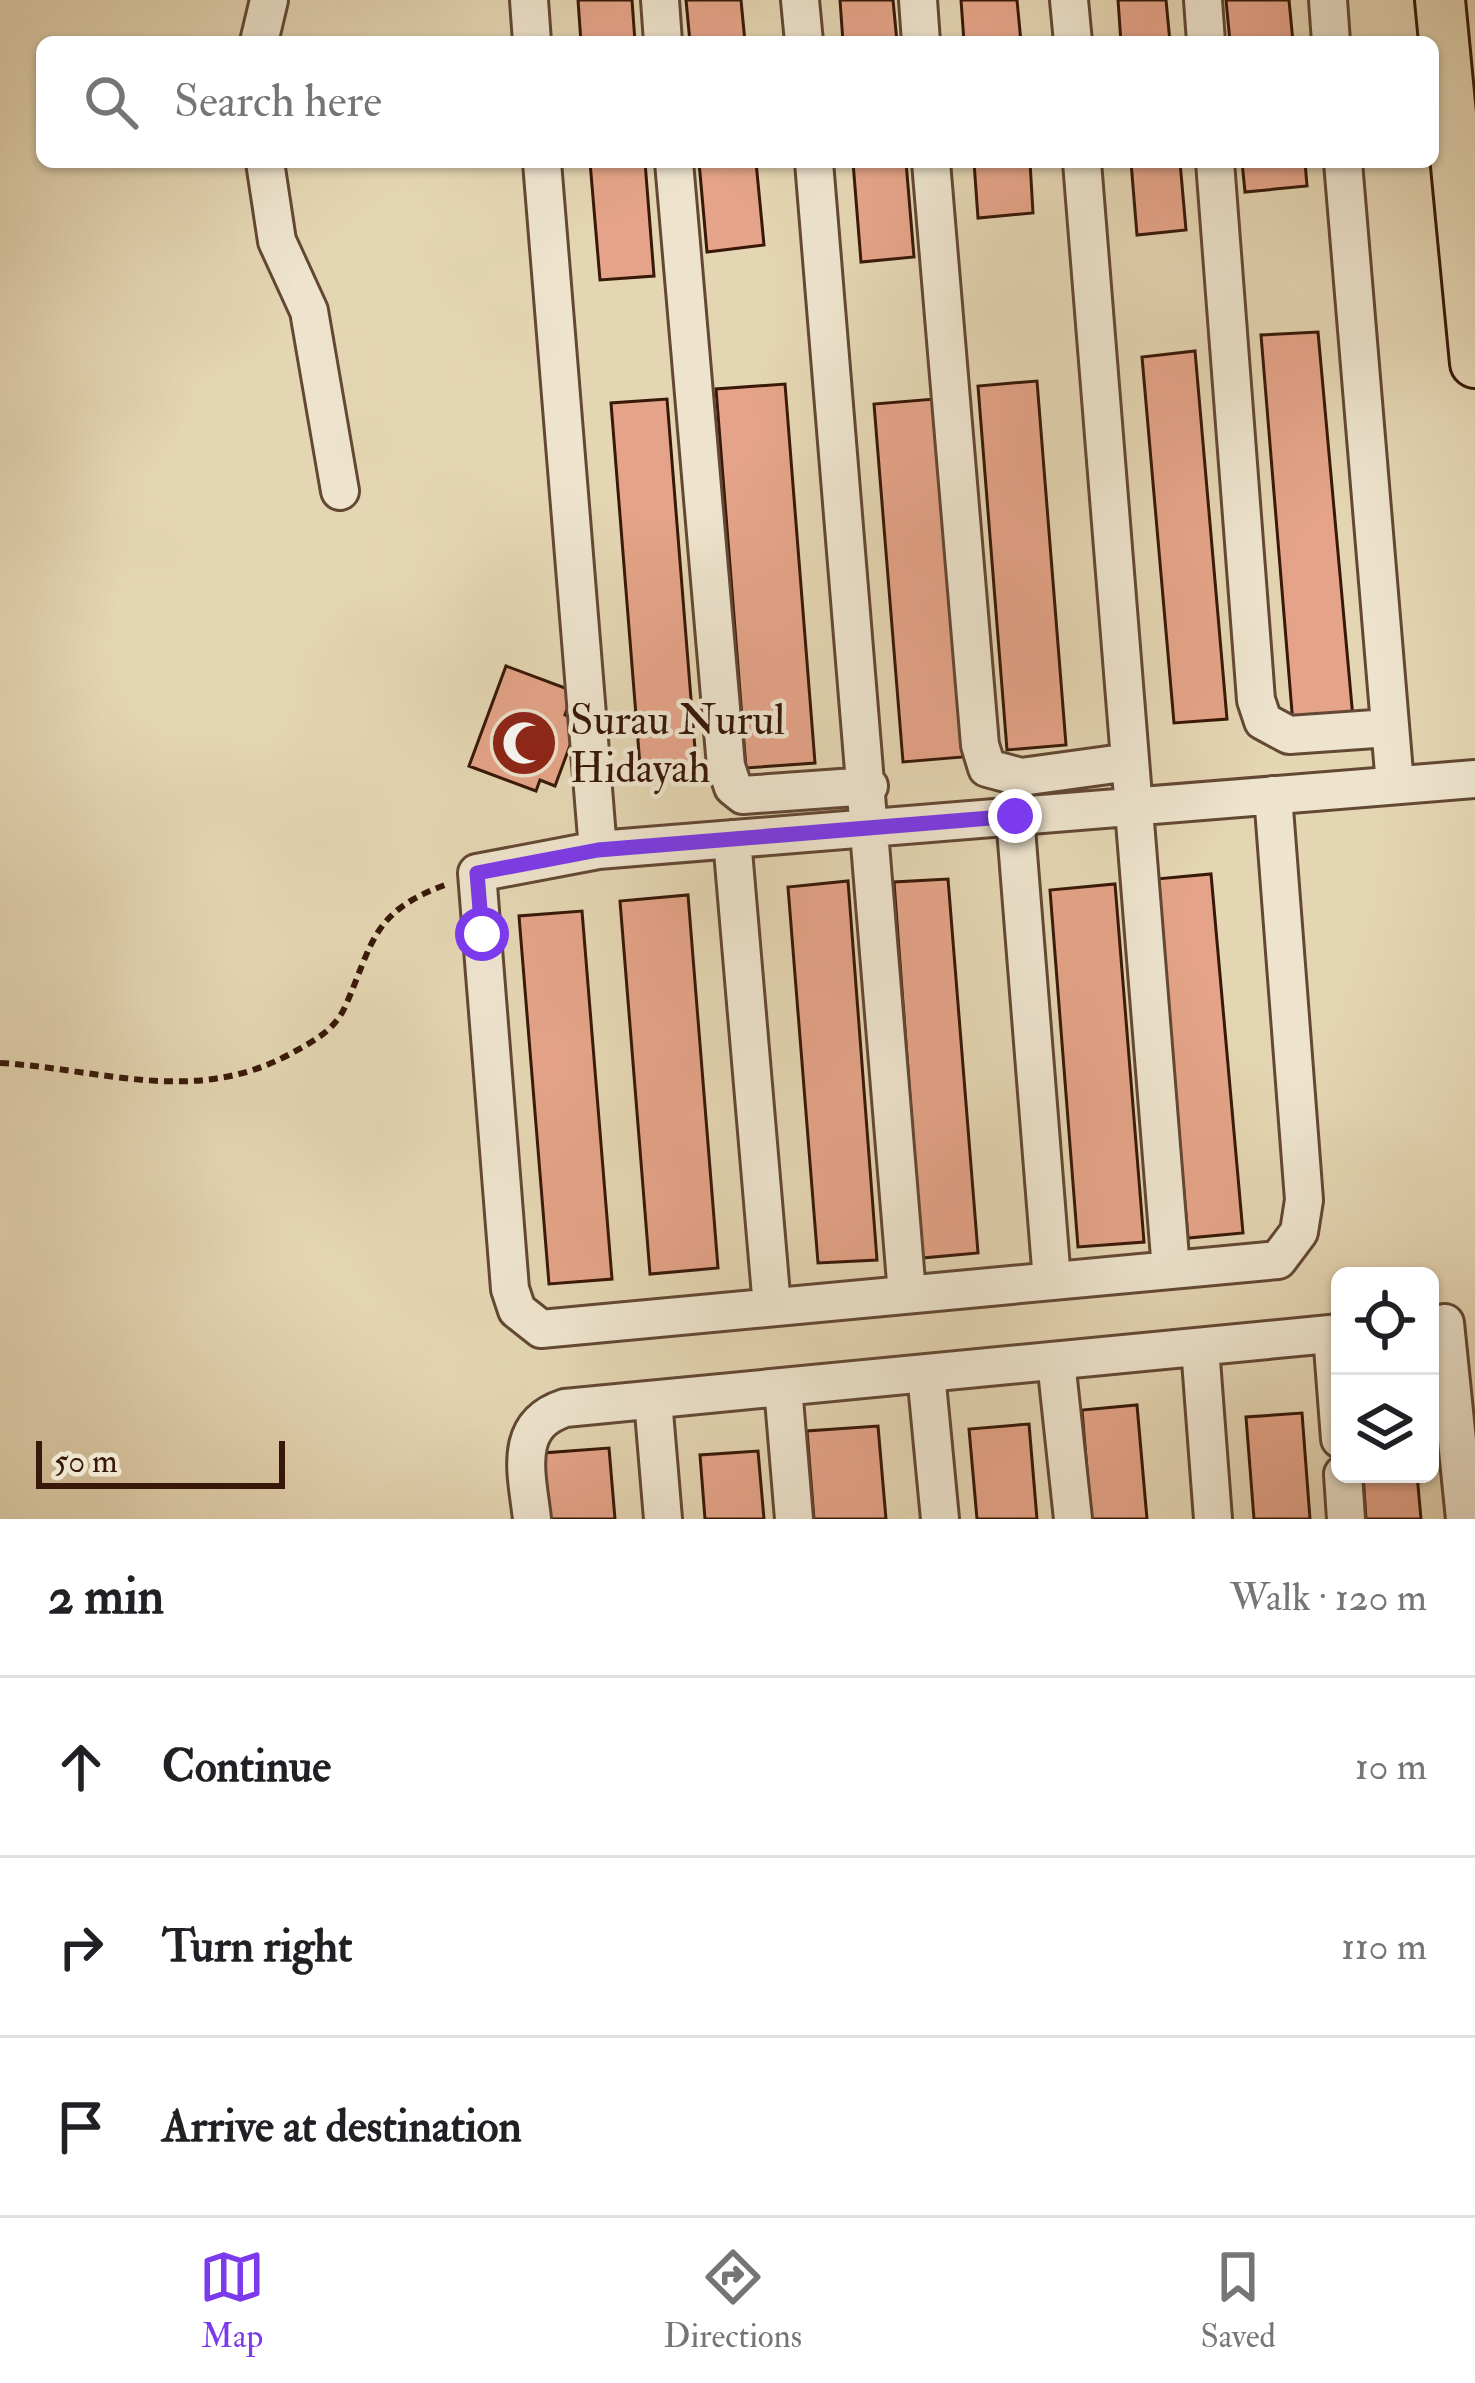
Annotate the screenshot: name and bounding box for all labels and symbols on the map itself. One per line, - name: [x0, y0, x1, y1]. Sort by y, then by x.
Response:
- place label: Surau Nurul Hidayah: [570, 695, 785, 795]
- mosque icon: Surau Nurul Hidayah: [489, 708, 559, 778]
- route end: [988, 789, 1042, 843]
- route start: [455, 907, 509, 961]
- scale bar: [36, 1435, 285, 1488]

